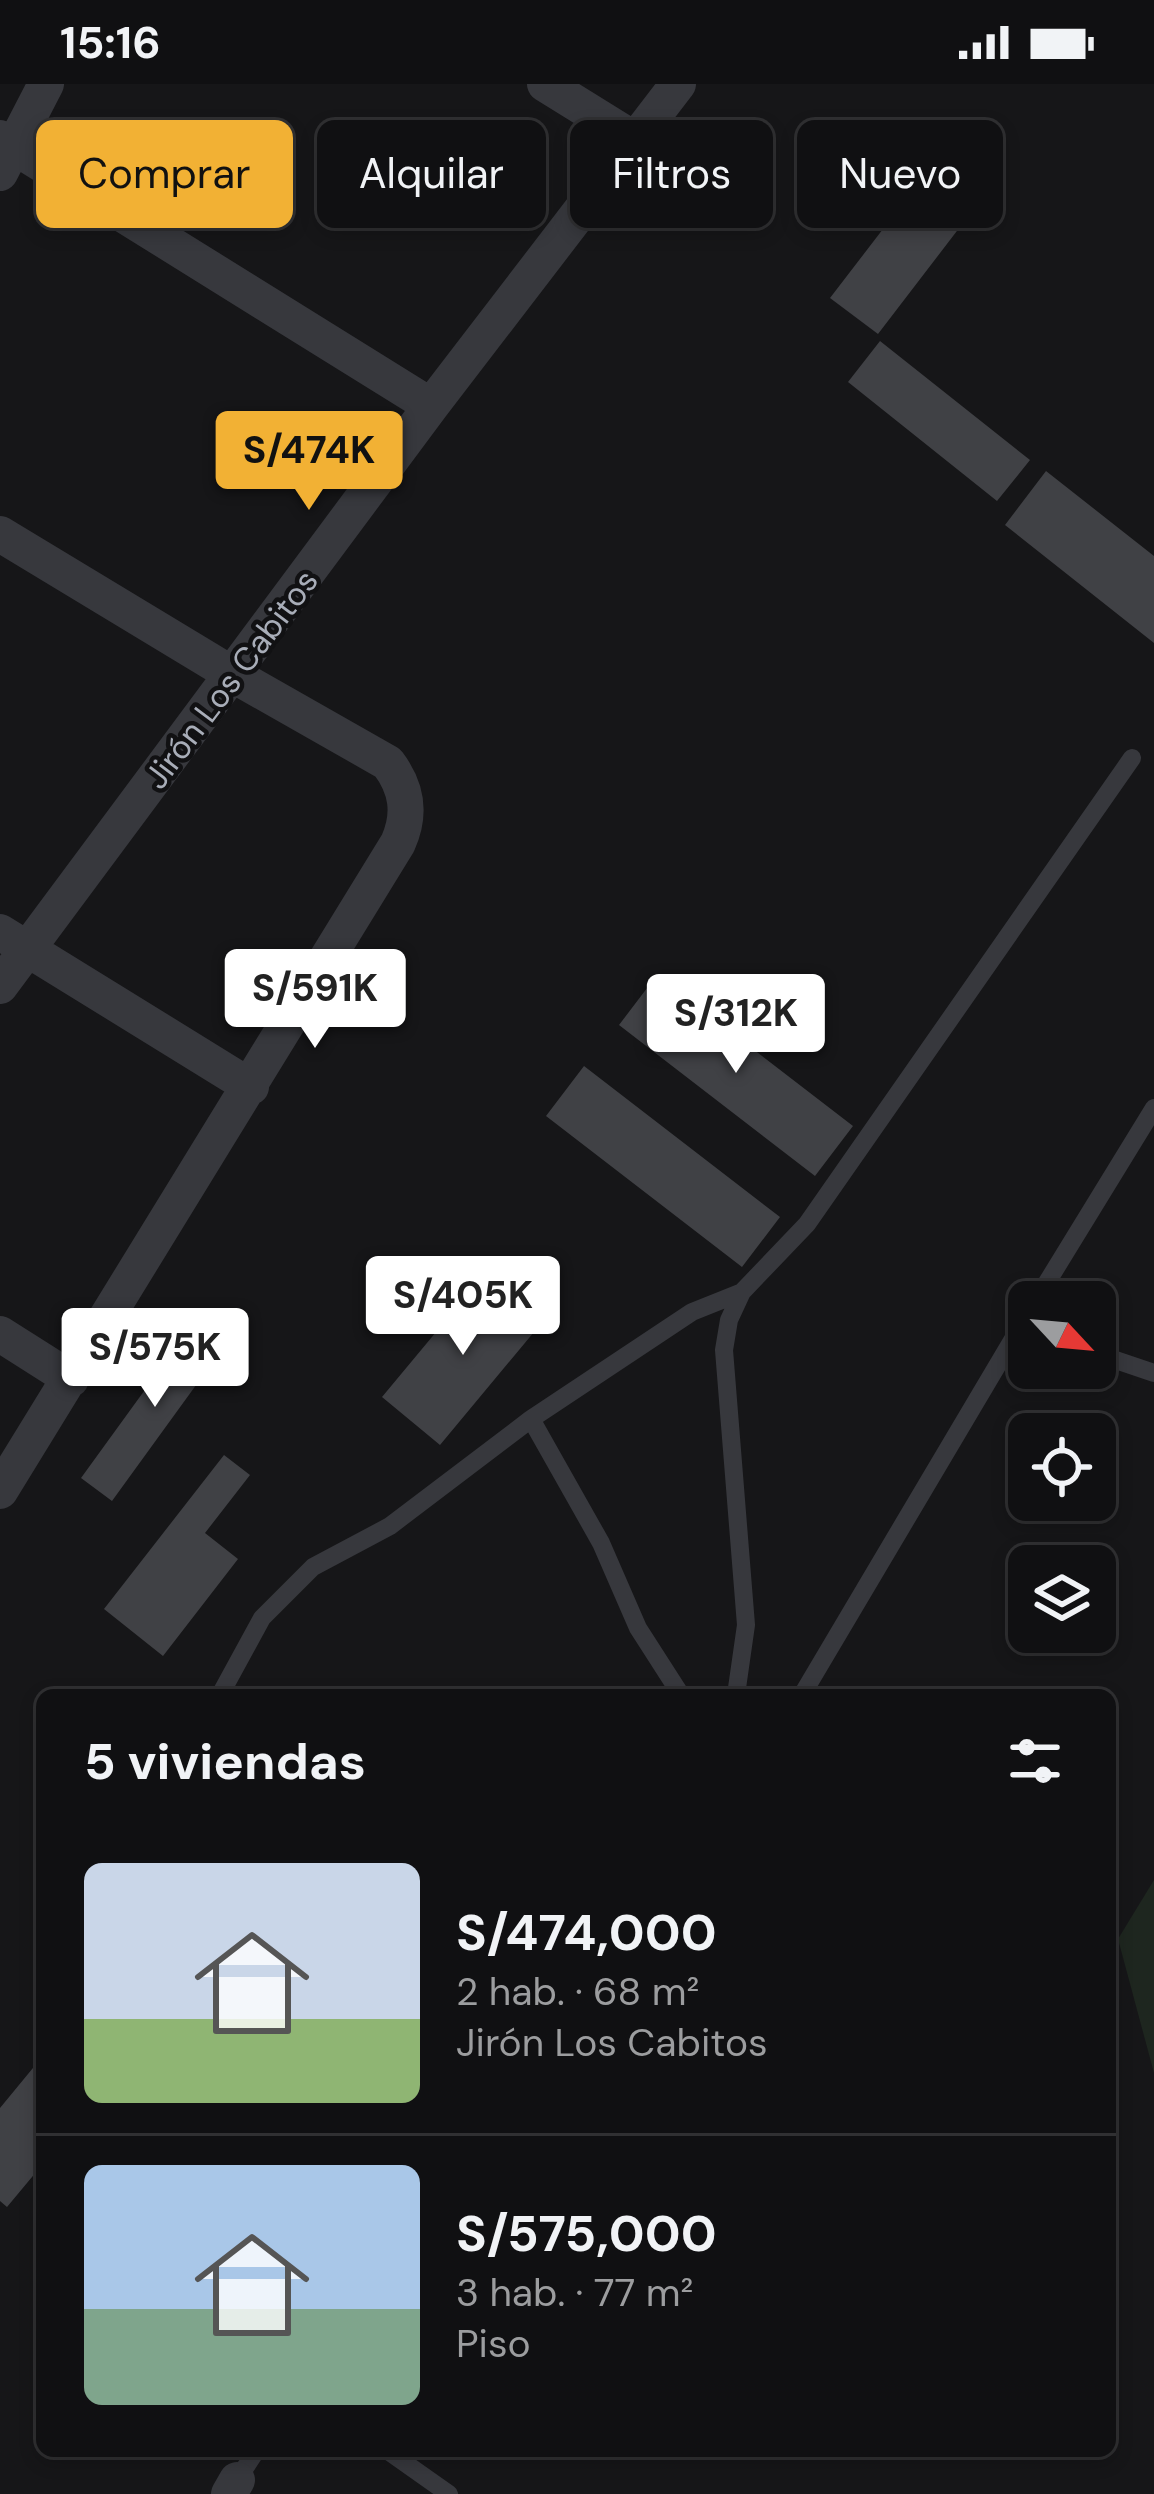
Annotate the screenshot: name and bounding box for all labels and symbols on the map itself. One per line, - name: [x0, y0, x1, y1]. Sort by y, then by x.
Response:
- pin: S/474K: [211, 411, 407, 513]
- street label: Jirón Los Cabitos: [134, 561, 328, 797]
- pin: S/591K: [217, 949, 413, 1051]
- pin: S/312K: [638, 974, 834, 1076]
- pin: S/405K: [365, 1256, 561, 1358]
- north arrow: [1008, 1281, 1116, 1389]
- pin: S/575K: [57, 1308, 253, 1410]

